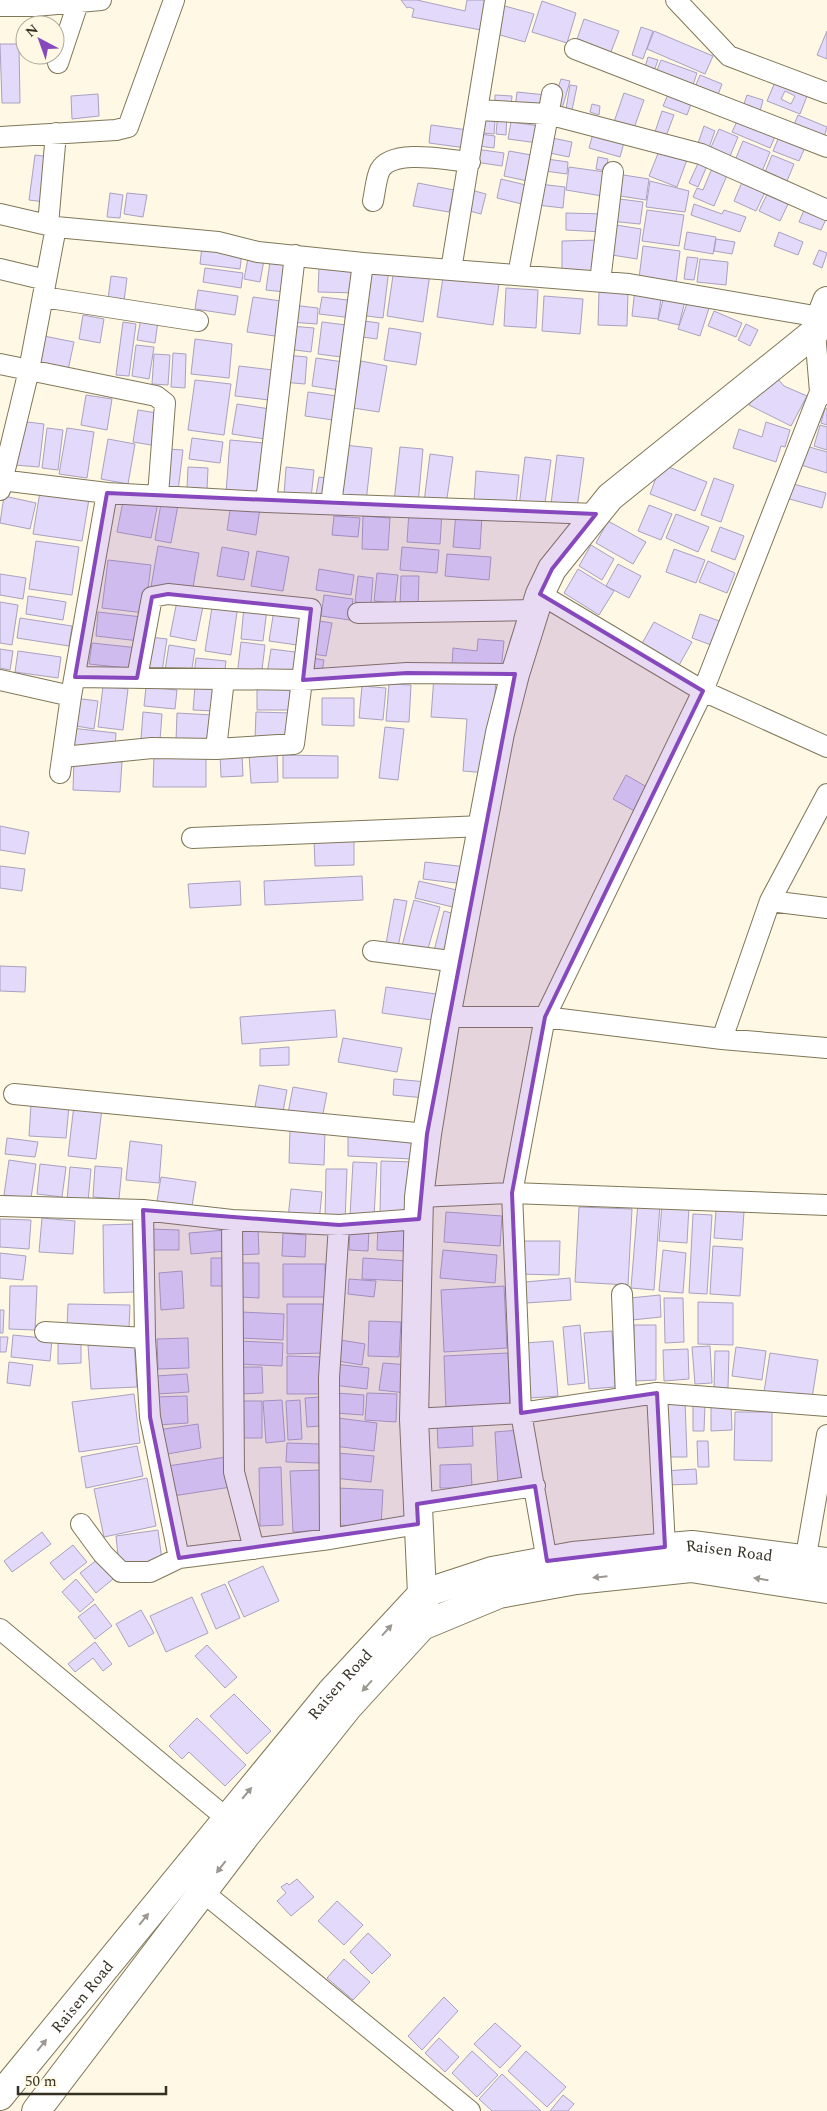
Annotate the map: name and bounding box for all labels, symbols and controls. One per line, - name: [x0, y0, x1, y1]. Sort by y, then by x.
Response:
- north arrow: [15, 15, 65, 65]
- text: N: [21, 19, 43, 42]
- street label: Raisen Road: [685, 1534, 774, 1568]
- one-way arrow: [592, 1573, 608, 1581]
- one-way arrow: [753, 1575, 769, 1583]
- one-way arrow: [381, 1624, 393, 1636]
- street label: Raisen Road: [302, 1644, 378, 1725]
- one-way arrow: [361, 1680, 373, 1692]
- one-way arrow: [241, 1787, 253, 1799]
- one-way arrow: [215, 1860, 226, 1873]
- one-way arrow: [139, 1912, 150, 1925]
- street label: Raisen Road: [45, 1955, 120, 2038]
- one-way arrow: [36, 2039, 47, 2052]
- scale bar: [18, 2064, 165, 2096]
- text: 50 m: [25, 2070, 57, 2093]

